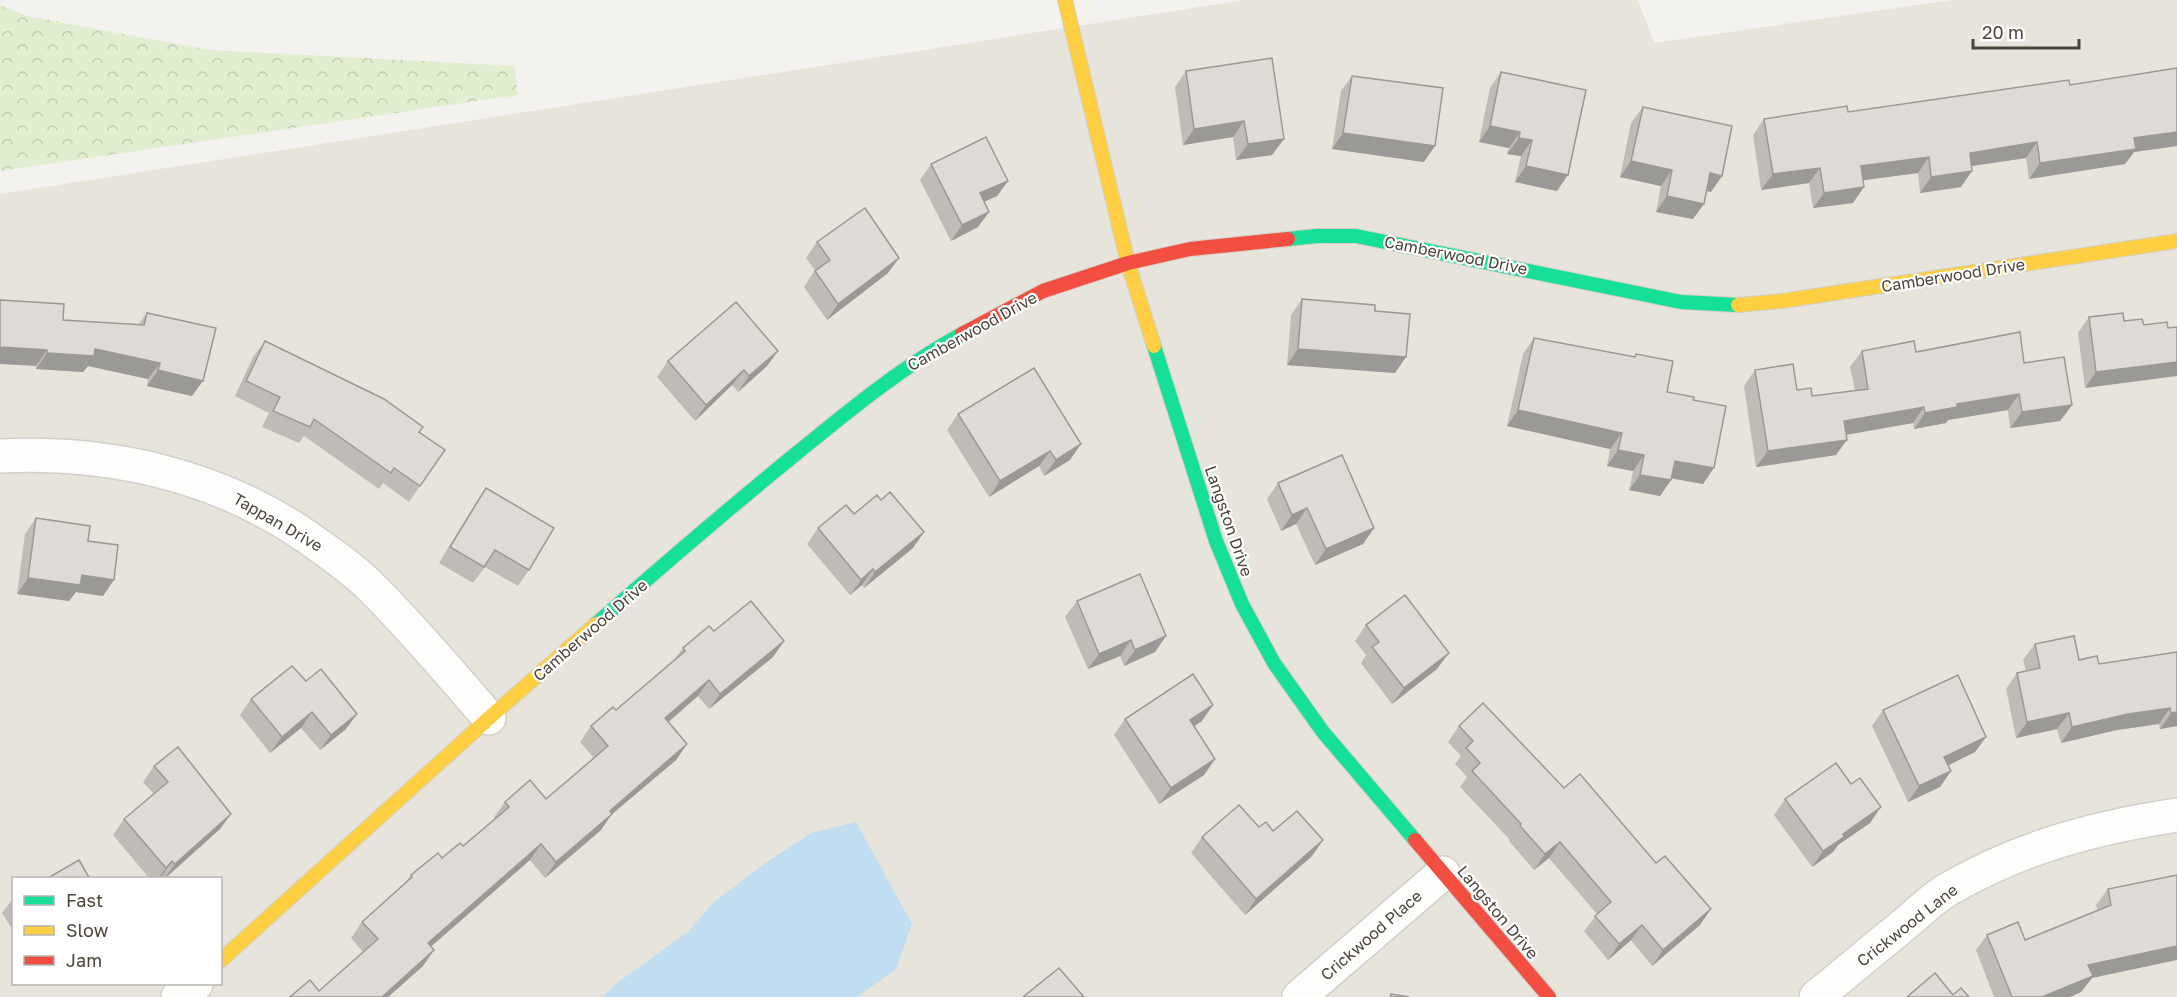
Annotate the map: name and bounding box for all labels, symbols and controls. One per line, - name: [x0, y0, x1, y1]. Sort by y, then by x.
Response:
- scale bar: [1973, 12, 2080, 50]
- text: 20 m: [1982, 21, 2024, 43]
- street label: Camberwood Drive: [1383, 231, 1529, 279]
- street label: Camberwood Drive: [1880, 254, 2026, 296]
- street label: Camberwood Drive: [904, 287, 1040, 375]
- street label: Langston Drive: [1201, 463, 1257, 579]
- street label: Tappan Drive: [230, 488, 326, 556]
- street label: Camberwood Drive: [529, 575, 651, 685]
- street label: Langston Drive: [1453, 861, 1543, 963]
- legend: [12, 877, 222, 985]
- street label: Crickwood Lane: [1853, 879, 1961, 971]
- street label: Crickwood Place: [1316, 886, 1426, 984]
- text: Fast: [66, 889, 103, 911]
- text: Slow: [66, 919, 109, 941]
- text: Jam: [66, 949, 102, 971]

